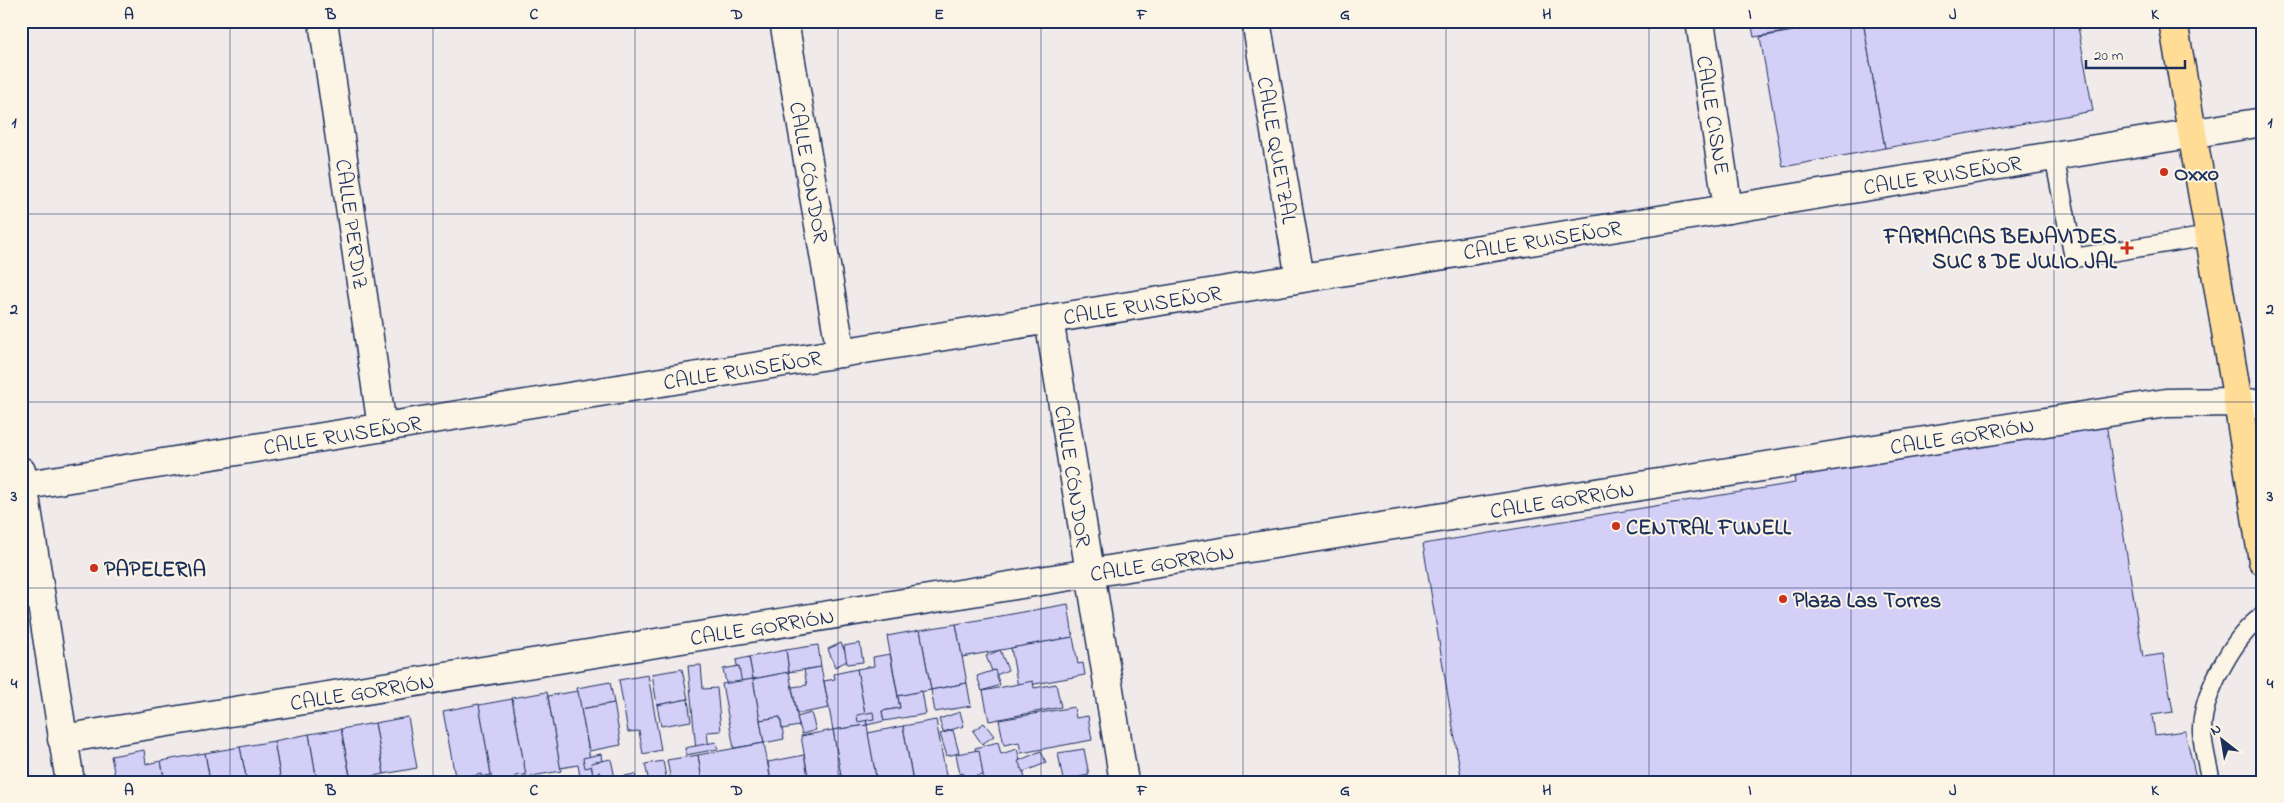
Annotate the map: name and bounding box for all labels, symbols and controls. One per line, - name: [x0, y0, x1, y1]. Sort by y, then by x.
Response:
- text: A: [124, 3, 134, 27]
- text: B: [325, 3, 337, 27]
- text: C: [530, 3, 539, 27]
- text: D: [730, 3, 743, 27]
- text: E: [934, 3, 944, 27]
- text: F: [1136, 3, 1148, 27]
- text: G: [1340, 3, 1350, 27]
- text: H: [1542, 3, 1552, 27]
- text: I: [1748, 3, 1752, 27]
- text: J: [1949, 3, 1957, 27]
- text: K: [2151, 3, 2160, 27]
- scale bar: [2086, 38, 2185, 70]
- text: 20 m: [2094, 45, 2124, 67]
- street label: CALLE CISNE: [1686, 54, 1736, 177]
- street label: CALLE QUETZAL: [1246, 74, 1304, 227]
- street label: CALLE CÓNDOR: [779, 99, 835, 246]
- text: 1: [11, 111, 17, 135]
- text: 1: [2267, 111, 2273, 135]
- street label: CALLE RUISEÑOR: [1861, 149, 2025, 205]
- street label: CALLE PERDIZ: [325, 157, 375, 292]
- place label: Oxxo: [2174, 159, 2219, 191]
- marker: Oxxo: [2158, 166, 2170, 178]
- street label: CALLE RUISEÑOR: [1461, 214, 1625, 270]
- place label: FARMACIAS BENAVIDES SUC 8 DE JULIO JAL: [1883, 222, 2118, 279]
- marker: FARMACIAS BENAVIDES SUC 8 DE JULIO JAL: [2121, 242, 2133, 254]
- street label: CALLE RUISEÑOR: [1061, 279, 1225, 335]
- text: 2: [9, 298, 18, 322]
- text: 2: [2265, 298, 2274, 322]
- street label: CALLE RUISEÑOR: [661, 344, 825, 400]
- street label: CALLE CÓNDOR: [1044, 403, 1098, 550]
- street label: CALLE RUISEÑOR: [261, 409, 425, 465]
- street label: CALLE GORRIÓN: [1888, 411, 2037, 465]
- street label: CALLE GORRIÓN: [1488, 475, 1637, 529]
- text: 3: [10, 485, 18, 509]
- text: 3: [2266, 485, 2274, 509]
- place label: CENTRAL FUNELL: [1626, 513, 1792, 545]
- marker: CENTRAL FUNELL: [1610, 520, 1622, 532]
- street label: CALLE GORRIÓN: [1088, 538, 1237, 592]
- place label: PAPELERIA: [104, 555, 206, 587]
- marker: PAPELERIA: [88, 562, 100, 574]
- place label: Plaza Las Torres: [1793, 586, 1941, 618]
- marker: Plaza Las Torres: [1777, 593, 1789, 605]
- street label: CALLE GORRIÓN: [688, 602, 837, 656]
- street label: CALLE GORRIÓN: [288, 667, 437, 721]
- text: 4: [10, 672, 18, 696]
- text: 4: [2266, 672, 2274, 696]
- north arrow: [2196, 716, 2246, 766]
- text: N: [2207, 719, 2226, 742]
- text: A: [124, 779, 134, 803]
- text: B: [325, 779, 337, 803]
- text: C: [530, 779, 539, 803]
- text: D: [730, 779, 743, 803]
- text: E: [934, 779, 944, 803]
- text: F: [1136, 779, 1148, 803]
- text: G: [1340, 779, 1350, 803]
- text: H: [1542, 779, 1552, 803]
- text: I: [1748, 779, 1752, 803]
- text: J: [1949, 779, 1957, 803]
- text: K: [2151, 779, 2160, 803]

